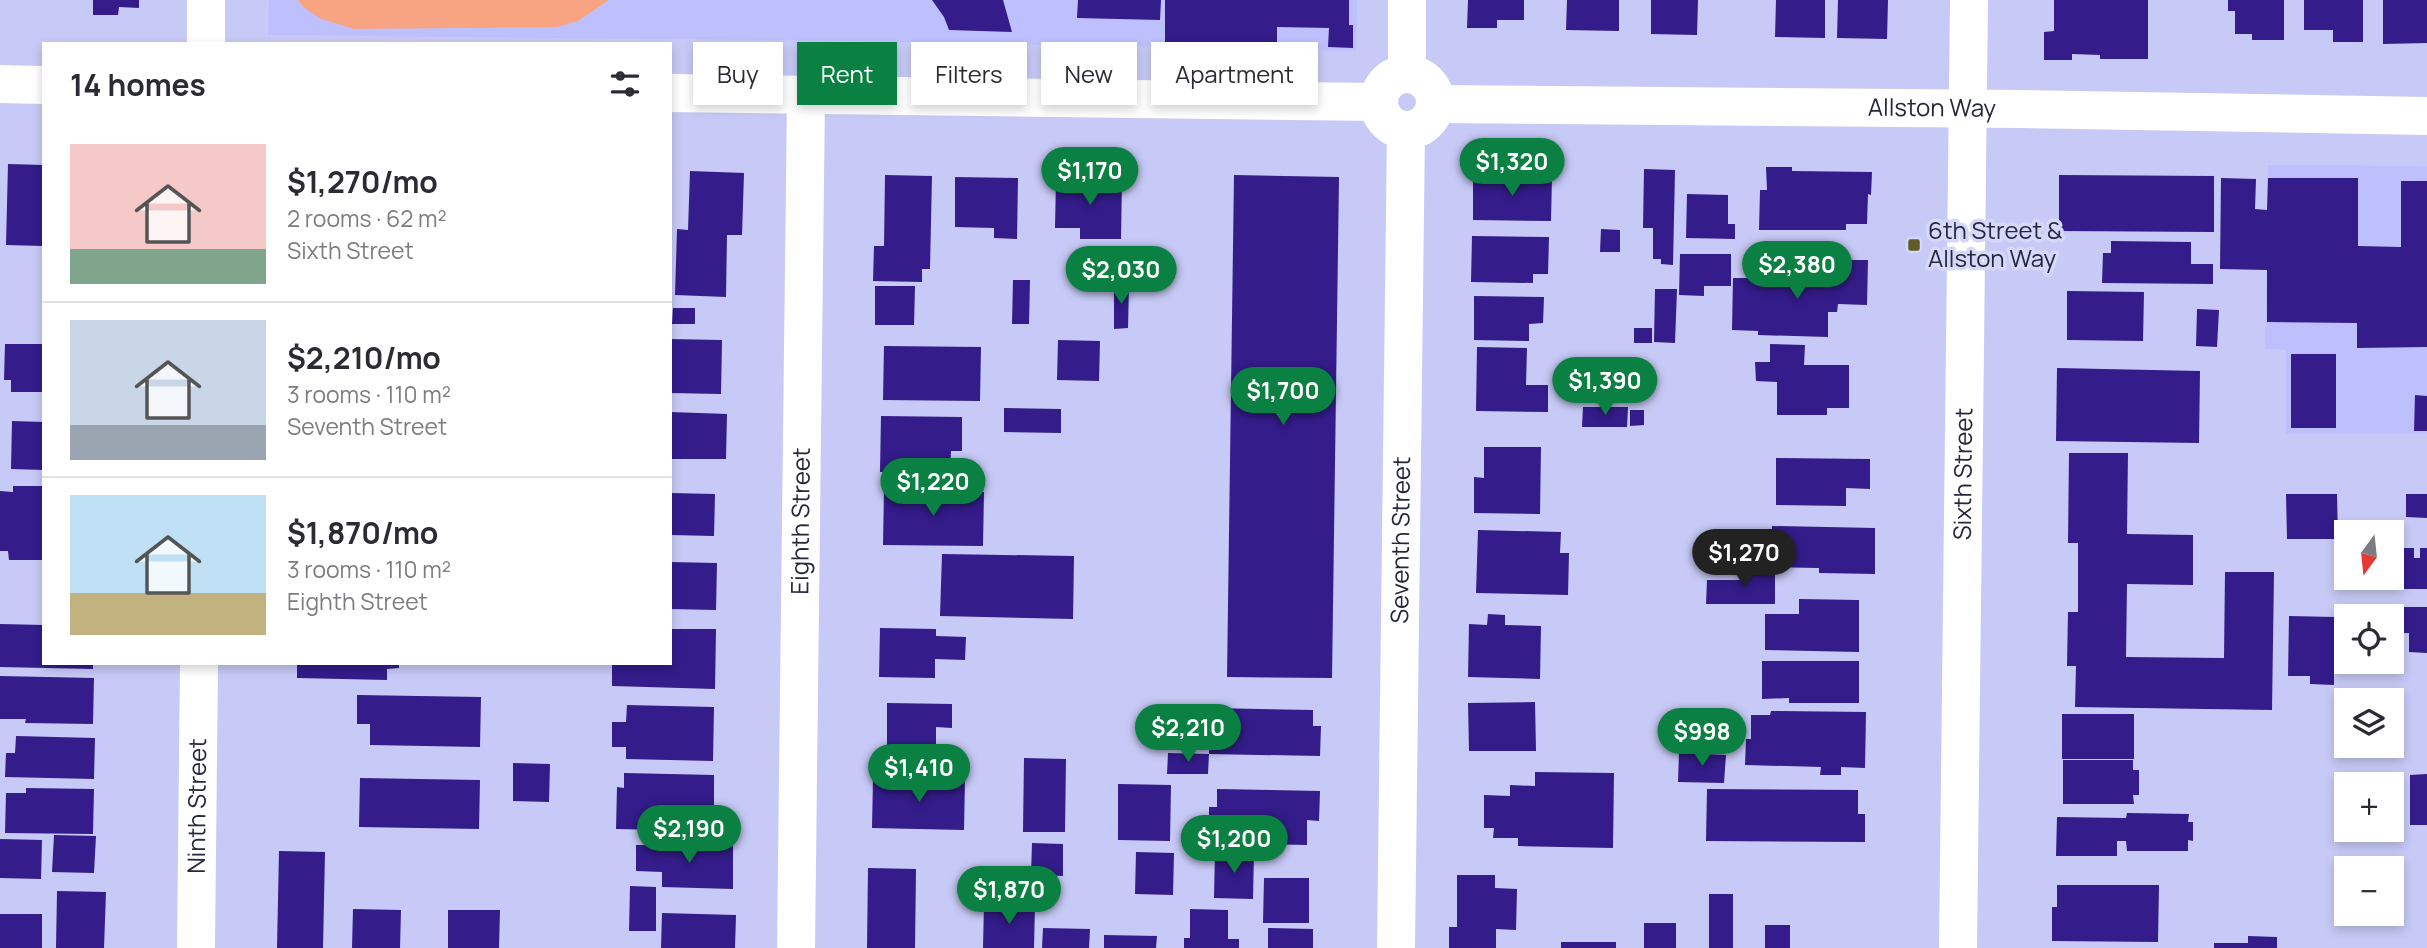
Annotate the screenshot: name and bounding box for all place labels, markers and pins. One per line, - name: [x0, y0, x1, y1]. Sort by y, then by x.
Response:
- pin: $1,320: [1455, 138, 1569, 198]
- pin: $1,170: [1033, 148, 1147, 207]
- place label: 6th Street & Allston Way: [1928, 213, 2063, 274]
- marker: 6th Street & Allston Way: [1906, 237, 1922, 253]
- pin: $2,380: [1740, 242, 1854, 301]
- pin: $2,030: [1064, 246, 1178, 306]
- pin: $1,390: [1548, 358, 1662, 417]
- pin: $1,700: [1226, 368, 1340, 427]
- pin: $1,220: [876, 458, 990, 518]
- pin: $1,270: [1687, 530, 1801, 589]
- pin: $2,210: [1131, 704, 1245, 764]
- pin: $998: [1661, 708, 1743, 768]
- pin: $1,410: [862, 744, 976, 804]
- pin: $2,190: [632, 806, 746, 865]
- pin: $1,200: [1177, 816, 1291, 875]
- pin: $1,870: [952, 866, 1066, 926]

